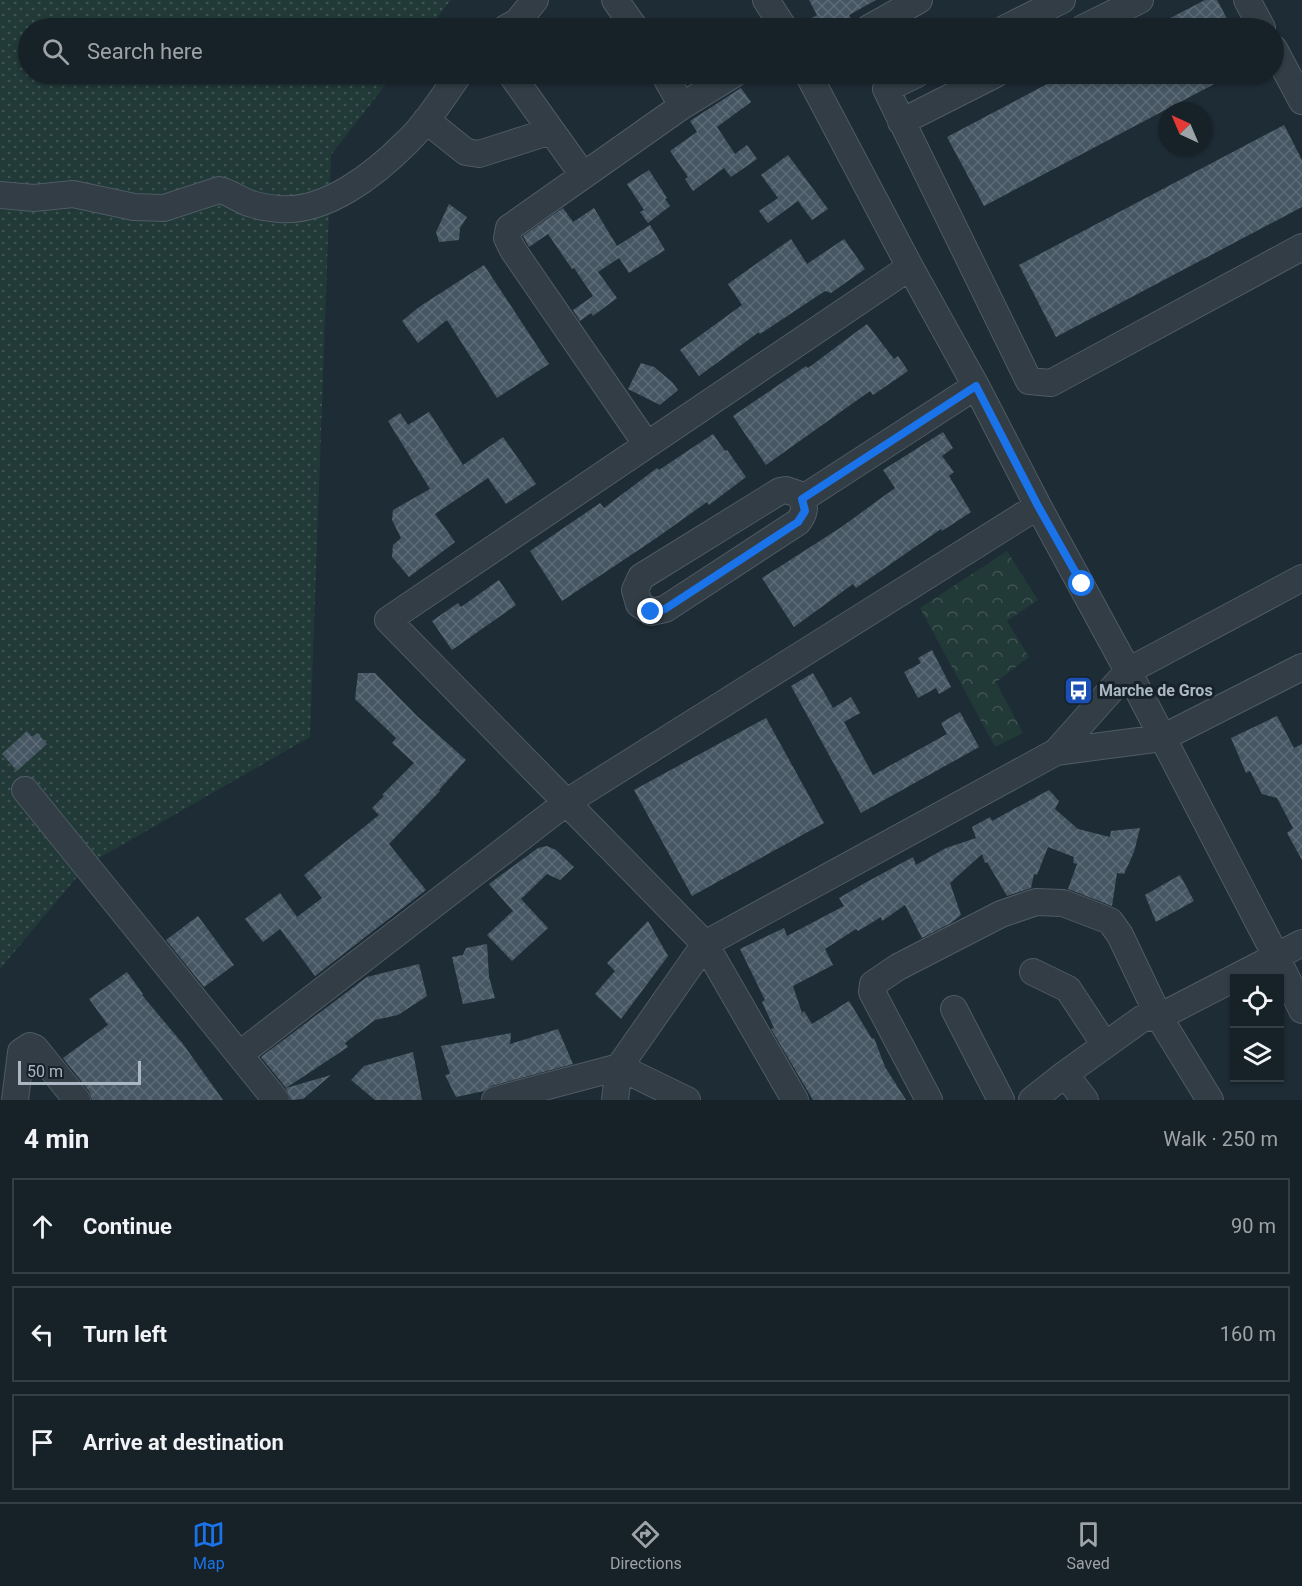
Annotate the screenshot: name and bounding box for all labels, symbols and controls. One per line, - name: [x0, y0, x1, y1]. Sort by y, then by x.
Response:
- search box: [18, 18, 1284, 84]
- icon: search: [39, 35, 72, 68]
- text: Search here: [87, 39, 203, 64]
- north arrow: [1158, 102, 1212, 156]
- route start: [1068, 570, 1094, 596]
- route end: [637, 598, 663, 624]
- bus stop icon: Marche de Gros: [1062, 674, 1094, 706]
- place label: Marche de Gros: [1099, 681, 1213, 700]
- map controls: [1230, 974, 1284, 1082]
- button: locate: [1230, 974, 1284, 1028]
- button: layers: [1230, 1028, 1284, 1082]
- scale bar: [18, 1058, 141, 1086]
- text: 50 m: [27, 1062, 63, 1081]
- text: 4 min: [24, 1124, 89, 1154]
- text: Walk · 250 m: [1163, 1127, 1278, 1151]
- icon: ahead: [26, 1210, 59, 1243]
- text: Continue: [83, 1214, 172, 1239]
- text: 90 m: [1231, 1214, 1276, 1238]
- icon: left: [26, 1318, 59, 1351]
- text: Turn left: [83, 1322, 167, 1347]
- text: 160 m: [1220, 1322, 1276, 1346]
- icon: arrive: [26, 1426, 59, 1459]
- text: Arrive at destination: [83, 1430, 284, 1455]
- tab: Map: [192, 1518, 225, 1573]
- tab: Directions: [610, 1518, 682, 1573]
- tab: Saved: [1066, 1518, 1110, 1573]

